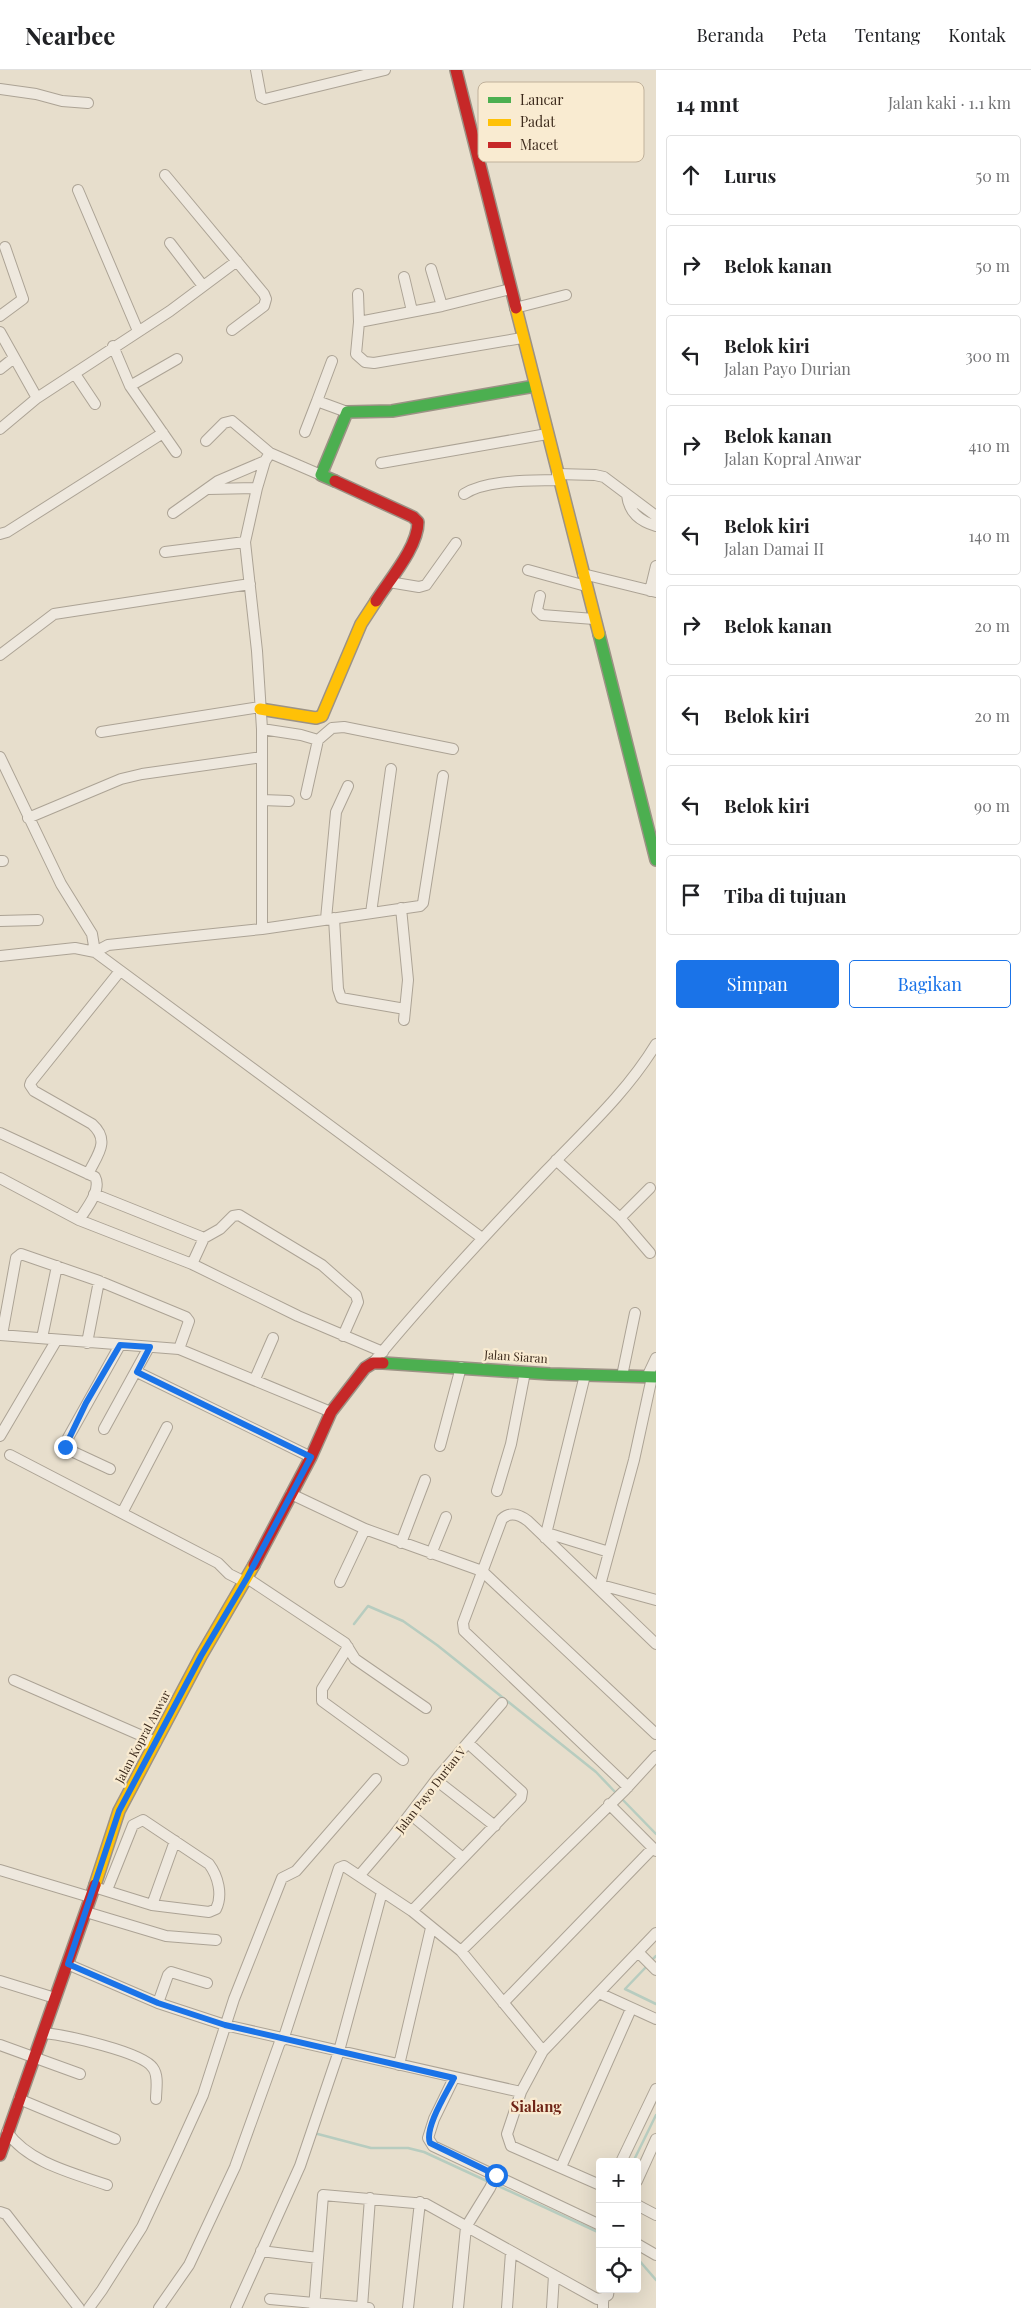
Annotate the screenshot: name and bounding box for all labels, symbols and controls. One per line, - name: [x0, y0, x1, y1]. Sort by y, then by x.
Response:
- text: Nearbee: [25, 19, 115, 51]
- text: Beranda: [696, 23, 764, 47]
- text: Peta: [792, 23, 827, 47]
- text: Tentang: [855, 23, 920, 47]
- text: Kontak: [948, 23, 1006, 47]
- legend: [478, 82, 644, 162]
- text: 14 mnt: [676, 89, 739, 117]
- text: Lancar: [520, 90, 564, 109]
- text: Jalan kaki · 1.1 km: [888, 92, 1011, 113]
- text: Padat: [520, 112, 556, 131]
- text: Macet: [520, 135, 559, 154]
- icon: ahead: [677, 161, 705, 189]
- text: Lurus: [724, 162, 776, 188]
- text: 50 m: [976, 165, 1010, 186]
- icon: right: [677, 251, 705, 279]
- text: Belok kanan: [724, 252, 832, 278]
- text: 50 m: [976, 255, 1010, 276]
- text: Belok kiri: [724, 332, 810, 358]
- icon: left: [677, 341, 705, 369]
- text: 300 m: [965, 345, 1010, 366]
- text: Jalan Payo Durian: [724, 358, 851, 379]
- text: Belok kanan: [724, 422, 832, 448]
- icon: right: [677, 431, 705, 459]
- text: 410 m: [968, 435, 1010, 456]
- text: Jalan Kopral Anwar: [724, 448, 861, 469]
- text: Belok kiri: [724, 512, 810, 538]
- icon: left: [677, 521, 705, 549]
- text: 140 m: [968, 525, 1010, 546]
- text: Jalan Damai II: [724, 538, 824, 559]
- icon: right: [677, 611, 705, 639]
- text: Belok kanan: [724, 612, 832, 638]
- text: 20 m: [975, 615, 1010, 636]
- icon: left: [677, 701, 705, 729]
- text: Belok kiri: [724, 702, 810, 728]
- text: 20 m: [975, 705, 1010, 726]
- icon: left: [677, 791, 705, 819]
- text: Belok kiri: [724, 792, 810, 818]
- text: 90 m: [974, 795, 1010, 816]
- icon: arrive: [677, 881, 705, 909]
- text: Tiba di tujuan: [724, 882, 846, 908]
- button: Simpan: [676, 960, 839, 1008]
- button: Bagikan: [849, 960, 1011, 1008]
- street label: Jalan Siaran: [483, 1346, 548, 1366]
- route end: [54, 1436, 77, 1459]
- street label: Jalan Kopral Anwar: [110, 1687, 174, 1787]
- street label: Jalan Payo Durian V: [391, 1743, 469, 1837]
- district label: Sialang: [510, 2096, 562, 2116]
- map controls: [596, 2158, 641, 2293]
- button: +: [596, 2158, 641, 2203]
- route start: [485, 2164, 508, 2187]
- button: −: [596, 2203, 641, 2248]
- button: locate: [596, 2248, 641, 2293]

